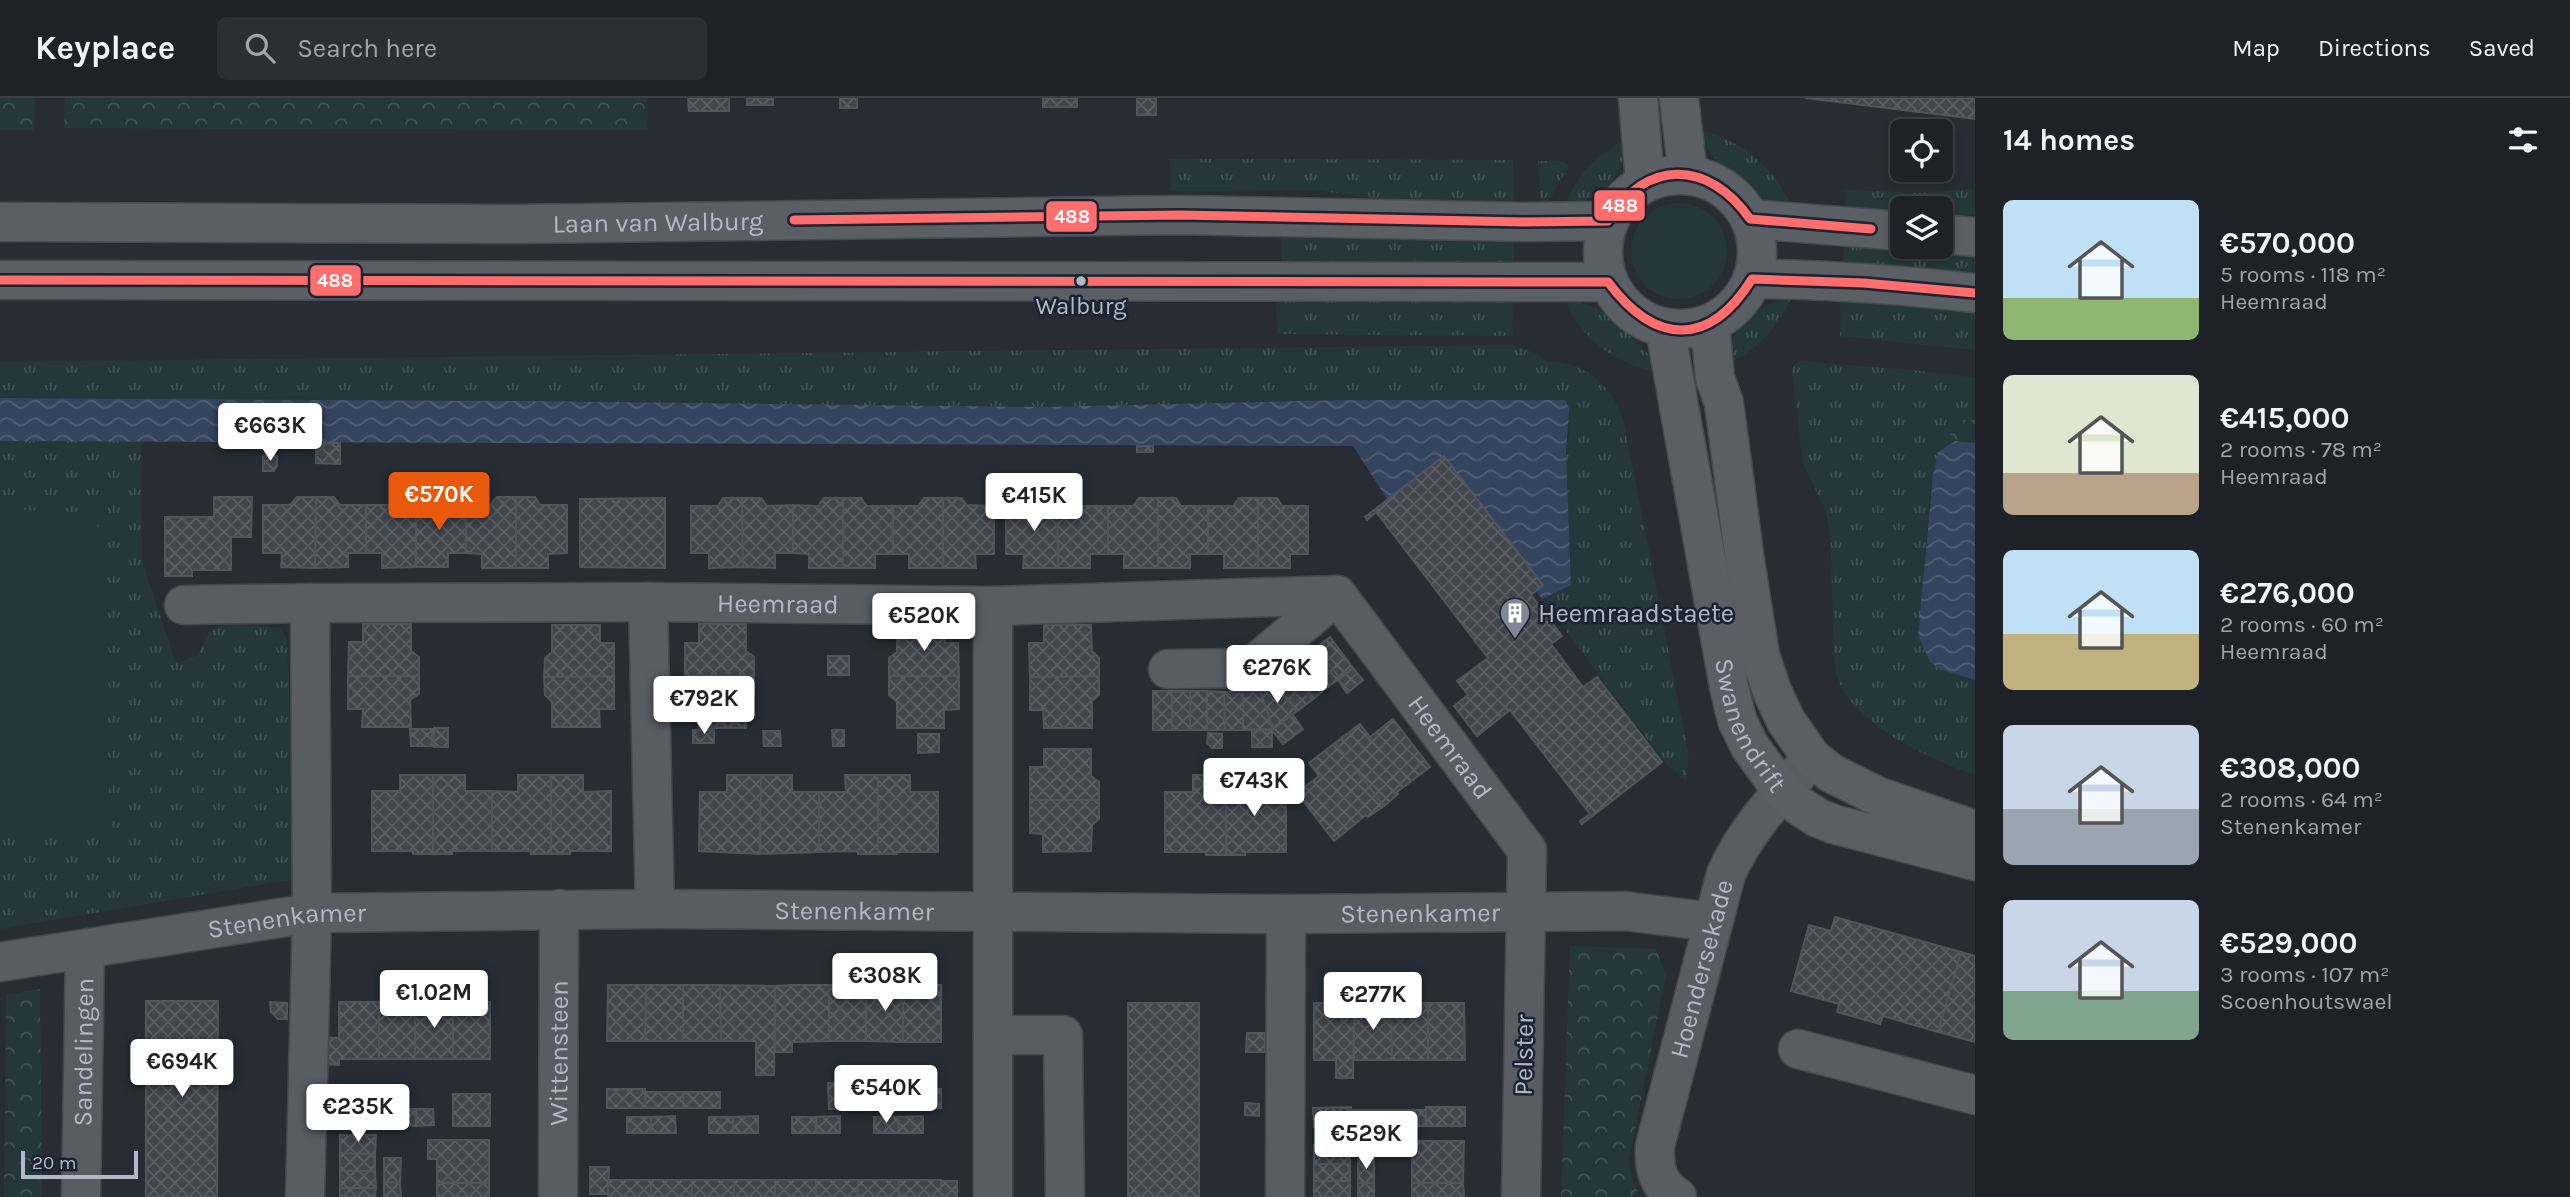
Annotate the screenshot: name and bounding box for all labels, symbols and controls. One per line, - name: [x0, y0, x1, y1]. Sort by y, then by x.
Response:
- search box: [217, 17, 707, 80]
- text: Keyplace: [35, 29, 175, 67]
- icon: search: [241, 29, 279, 67]
- text: Search here: [297, 33, 437, 64]
- text: Map: [2232, 34, 2280, 62]
- text: Directions: [2318, 34, 2431, 62]
- text: Saved: [2469, 34, 2535, 62]
- map controls: [1890, 119, 1953, 259]
- button: locate: [1890, 119, 1953, 182]
- icon: filters: [2504, 121, 2542, 159]
- text: 14 homes: [2003, 122, 2135, 158]
- line badge: 488: [1593, 189, 1646, 222]
- text: 488: [1602, 195, 1638, 217]
- button: layers: [1890, 196, 1953, 259]
- line badge: 488: [1045, 200, 1098, 233]
- street label: Laan van Walburg: [552, 205, 764, 239]
- text: 488: [1054, 206, 1090, 228]
- text: €570,000: [2220, 225, 2355, 261]
- icon: home: [2059, 228, 2143, 312]
- text: 5 rooms · 118 m²: [2220, 261, 2386, 288]
- line badge: 488: [309, 264, 362, 297]
- text: 488: [317, 270, 353, 292]
- marker: Walburg: [1074, 274, 1088, 288]
- text: Heemraad: [2220, 288, 2328, 315]
- place label: Walburg: [1035, 292, 1127, 320]
- text: €415,000: [2220, 400, 2350, 436]
- icon: home: [2059, 403, 2143, 487]
- pin: €663K: [221, 404, 319, 463]
- text: €663K: [234, 412, 306, 439]
- text: 2 rooms · 78 m²: [2220, 436, 2382, 463]
- text: Heemraad: [2220, 463, 2328, 490]
- pin: €570K: [390, 472, 488, 532]
- pin: €415K: [985, 474, 1083, 533]
- text: €570K: [405, 481, 474, 508]
- text: €415K: [1002, 482, 1066, 509]
- text: €276,000: [2220, 575, 2355, 611]
- icon: home: [2059, 578, 2143, 662]
- street label: Heemraad: [717, 587, 839, 620]
- pin: €520K: [875, 594, 973, 653]
- building icon: Heemraadstaete: [1498, 596, 1532, 640]
- place label: Heemraadstaete: [1538, 598, 1734, 629]
- text: €520K: [888, 602, 960, 629]
- text: 2 rooms · 60 m²: [2220, 611, 2384, 638]
- text: Heemraad: [2220, 638, 2328, 665]
- pin: €276K: [1228, 646, 1326, 705]
- text: €276K: [1243, 654, 1311, 681]
- street label: Swanendrift: [1709, 656, 1793, 798]
- pin: €792K: [655, 676, 753, 736]
- text: €792K: [670, 685, 739, 712]
- street label: Heemraad: [1401, 689, 1499, 805]
- text: €308,000: [2220, 750, 2361, 786]
- icon: home: [2059, 753, 2143, 837]
- pin: €743K: [1205, 758, 1303, 818]
- text: €743K: [1219, 767, 1289, 794]
- text: 2 rooms · 64 m²: [2220, 786, 2383, 813]
- text: Stenenkamer: [2220, 813, 2361, 840]
- street label: Hoendersekade: [1663, 876, 1739, 1062]
- street label: Stenenkamer: [774, 894, 935, 927]
- street label: Stenenkamer: [205, 897, 367, 945]
- street label: Stenenkamer: [1340, 897, 1501, 929]
- text: €529,000: [2220, 925, 2357, 961]
- icon: home: [2059, 928, 2143, 1012]
- pin: €308K: [836, 954, 934, 1013]
- text: 3 rooms · 107 m²: [2220, 961, 2389, 988]
- text: €308K: [848, 962, 922, 989]
- pin: €1.02M: [377, 970, 491, 1030]
- pin: €277K: [1324, 972, 1422, 1032]
- street label: Sandelingen: [67, 977, 100, 1127]
- text: €1.02M: [396, 979, 472, 1006]
- street label: Wittensteen: [543, 980, 574, 1126]
- text: €277K: [1340, 981, 1406, 1008]
- text: Scoenhoutswael: [2220, 988, 2393, 1015]
- street label: Pelster: [1508, 1014, 1540, 1096]
- pin: €694K: [133, 1040, 231, 1099]
- text: €694K: [146, 1048, 218, 1075]
- pin: €540K: [837, 1066, 935, 1125]
- text: €540K: [850, 1074, 922, 1101]
- pin: €235K: [309, 1084, 407, 1144]
- text: €235K: [322, 1093, 394, 1120]
- pin: €529K: [1317, 1112, 1415, 1171]
- text: €529K: [1331, 1120, 1401, 1147]
- scale bar: [21, 1148, 138, 1180]
- text: 20 m: [32, 1152, 77, 1174]

